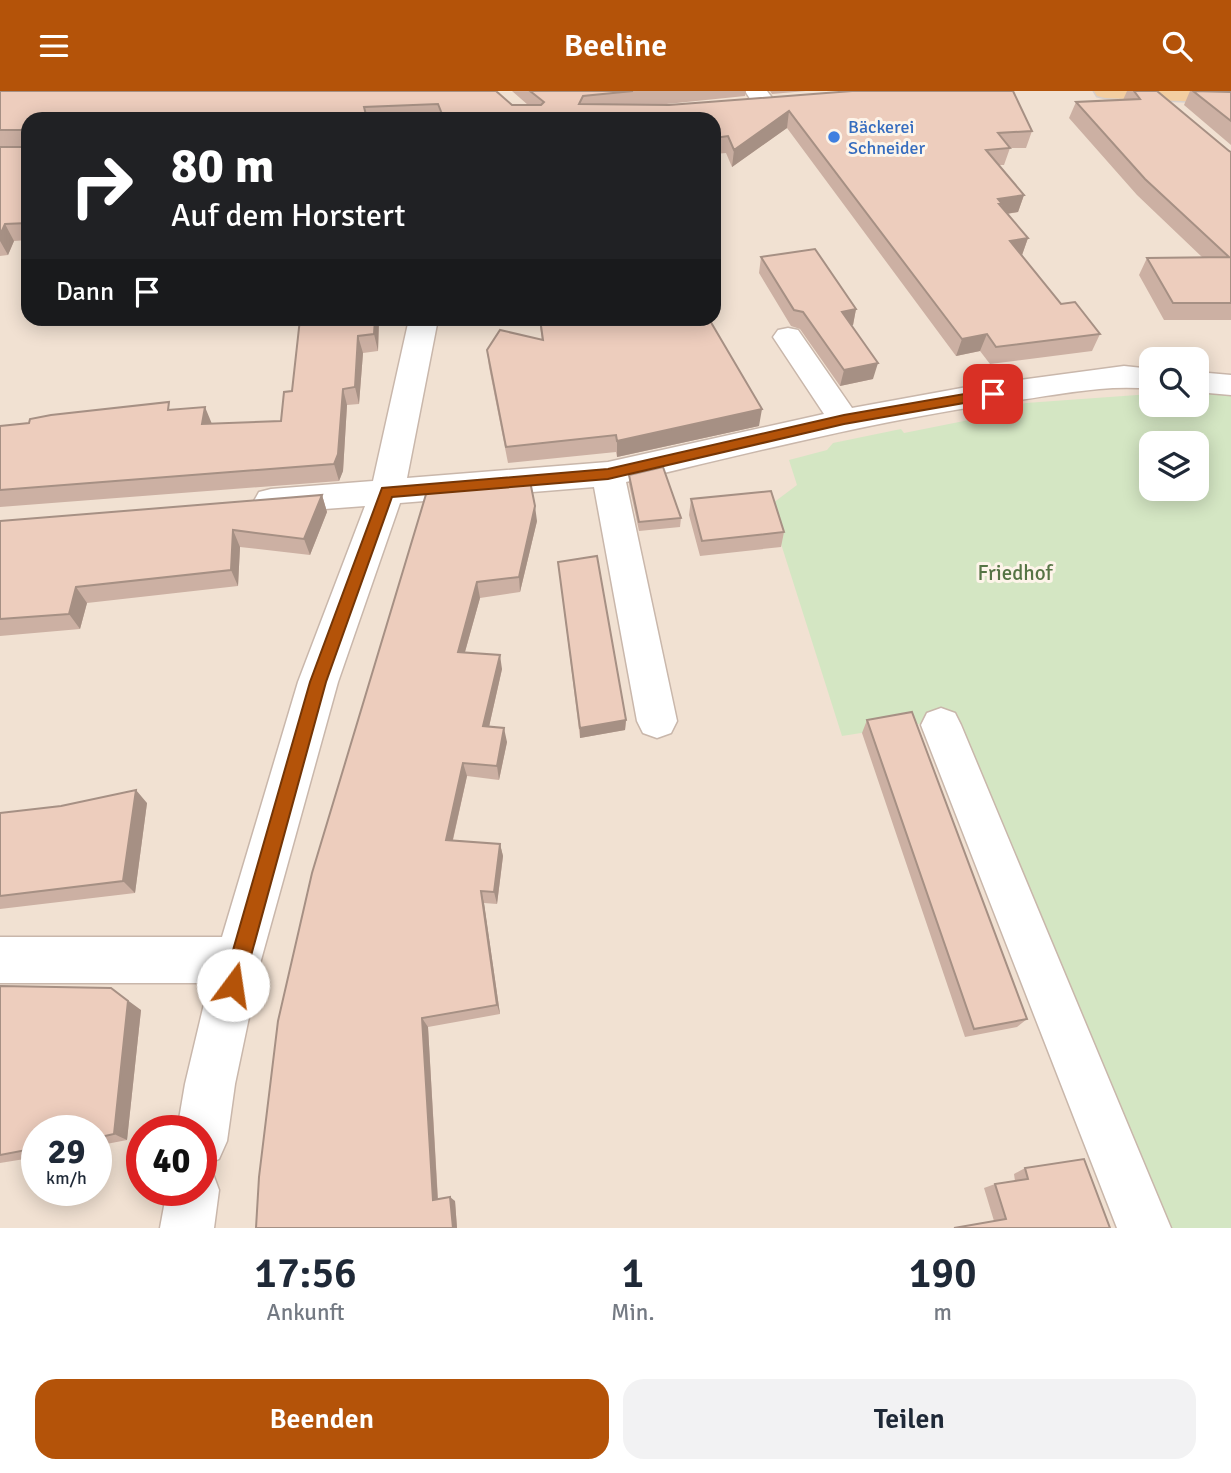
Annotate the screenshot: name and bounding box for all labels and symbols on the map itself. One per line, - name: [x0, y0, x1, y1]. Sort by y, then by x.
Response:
- place label: Bäckerei Schneider: [848, 116, 926, 159]
- marker: Bäckerei Schneider: [826, 129, 842, 145]
- pin: [963, 364, 1023, 424]
- park label: Friedhof: [977, 560, 1054, 586]
- position arrow: [196, 948, 270, 1022]
- speed limit sign: 40: [126, 1115, 217, 1206]

